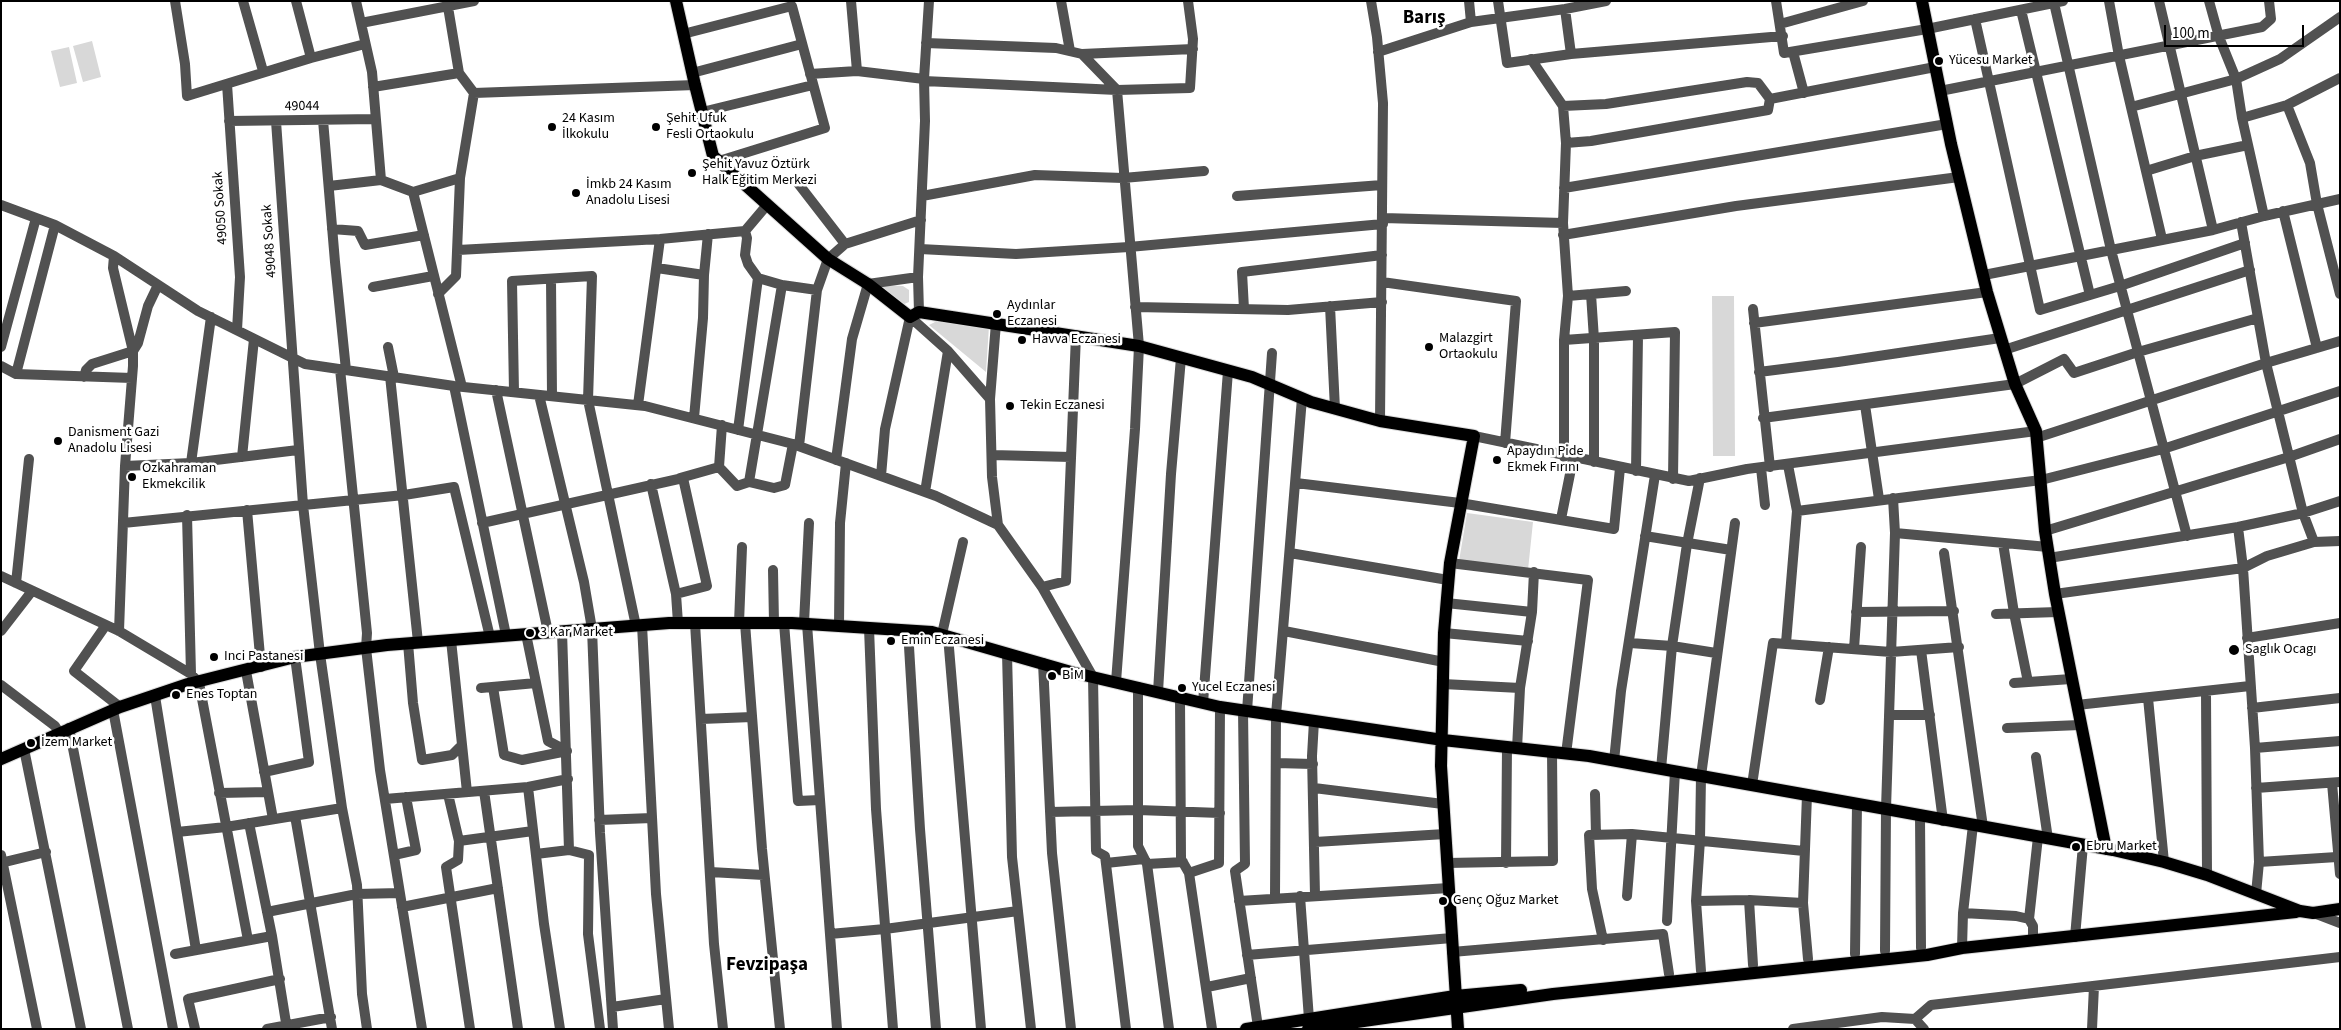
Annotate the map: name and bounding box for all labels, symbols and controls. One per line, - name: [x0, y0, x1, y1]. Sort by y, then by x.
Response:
- district label: Barış: [1403, 8, 1445, 30]
- scale bar: [2166, 15, 2306, 47]
- text: 100 m: [2172, 23, 2210, 44]
- place label: Yücesu Market: [1949, 53, 2032, 69]
- marker: Yücesu Market: [1933, 55, 1945, 67]
- street label: 49044: [284, 98, 320, 116]
- place label: 24 Kasım İlkokulu: [562, 111, 615, 144]
- place label: Şehit Ufuk Fesli Ortaokulu: [666, 111, 754, 144]
- marker: 24 Kasım İlkokulu: [546, 121, 558, 133]
- marker: Şehit Ufuk Fesli Ortaokulu: [650, 121, 662, 133]
- place label: Şehit Yavuz Öztürk Halk Eğitim Merkezi: [702, 157, 817, 190]
- marker: Şehit Yavuz Öztürk Halk Eğitim Merkezi: [686, 167, 698, 179]
- street label: 49050 Sokak: [210, 171, 232, 245]
- place label: İmkb 24 Kasım Anadolu Lisesi: [586, 177, 672, 210]
- marker: İmkb 24 Kasım Anadolu Lisesi: [570, 187, 582, 199]
- street label: 49048 Sokak: [259, 204, 281, 278]
- place label: Aydınlar Eczanesi: [1007, 298, 1057, 331]
- marker: Aydınlar Eczanesi: [991, 308, 1003, 320]
- place label: Malazgirt Ortaokulu: [1439, 331, 1498, 364]
- place label: Havva Eczanesi: [1032, 332, 1121, 348]
- marker: Havva Eczanesi: [1016, 334, 1028, 346]
- marker: Malazgirt Ortaokulu: [1423, 341, 1435, 353]
- place label: Tekin Eczanesi: [1020, 398, 1105, 414]
- marker: Tekin Eczanesi: [1004, 400, 1016, 412]
- place label: Danisment Gazi Anadolu Lisesi: [68, 425, 159, 458]
- marker: Danisment Gazi Anadolu Lisesi: [52, 435, 64, 447]
- place label: Apaydın Pide Ekmek Fırını: [1507, 444, 1583, 477]
- marker: Apaydın Pide Ekmek Fırını: [1491, 454, 1503, 466]
- place label: Ozkahraman Ekmekcilik: [142, 461, 217, 494]
- marker: Ozkahraman Ekmekcilik: [126, 471, 138, 483]
- place label: 3 Kar Market: [540, 625, 613, 641]
- marker: 3 Kar Market: [524, 627, 536, 639]
- place label: Emin Eczanesi: [901, 633, 984, 649]
- marker: Emin Eczanesi: [885, 635, 897, 647]
- place label: Saglık Ocagı: [2245, 642, 2316, 658]
- marker: Saglık Ocagı: [2227, 643, 2241, 657]
- place label: Inci Pastanesi: [224, 649, 303, 665]
- marker: Inci Pastanesi: [208, 651, 220, 663]
- place label: BiM: [1062, 668, 1084, 684]
- marker: BiM: [1046, 670, 1058, 682]
- place label: Yucel Eczanesi: [1192, 680, 1275, 696]
- marker: Yucel Eczanesi: [1176, 682, 1188, 694]
- place label: Enes Toptan: [186, 687, 257, 703]
- marker: Enes Toptan: [170, 689, 182, 701]
- place label: İzem Market: [41, 735, 112, 751]
- marker: İzem Market: [25, 737, 37, 749]
- place label: Ebru Market: [2086, 839, 2157, 855]
- marker: Ebru Market: [2070, 841, 2082, 853]
- place label: Genç Oğuz Market: [1453, 893, 1558, 909]
- marker: Genç Oğuz Market: [1437, 895, 1449, 907]
- district label: Fevzipaşa: [726, 955, 808, 977]

